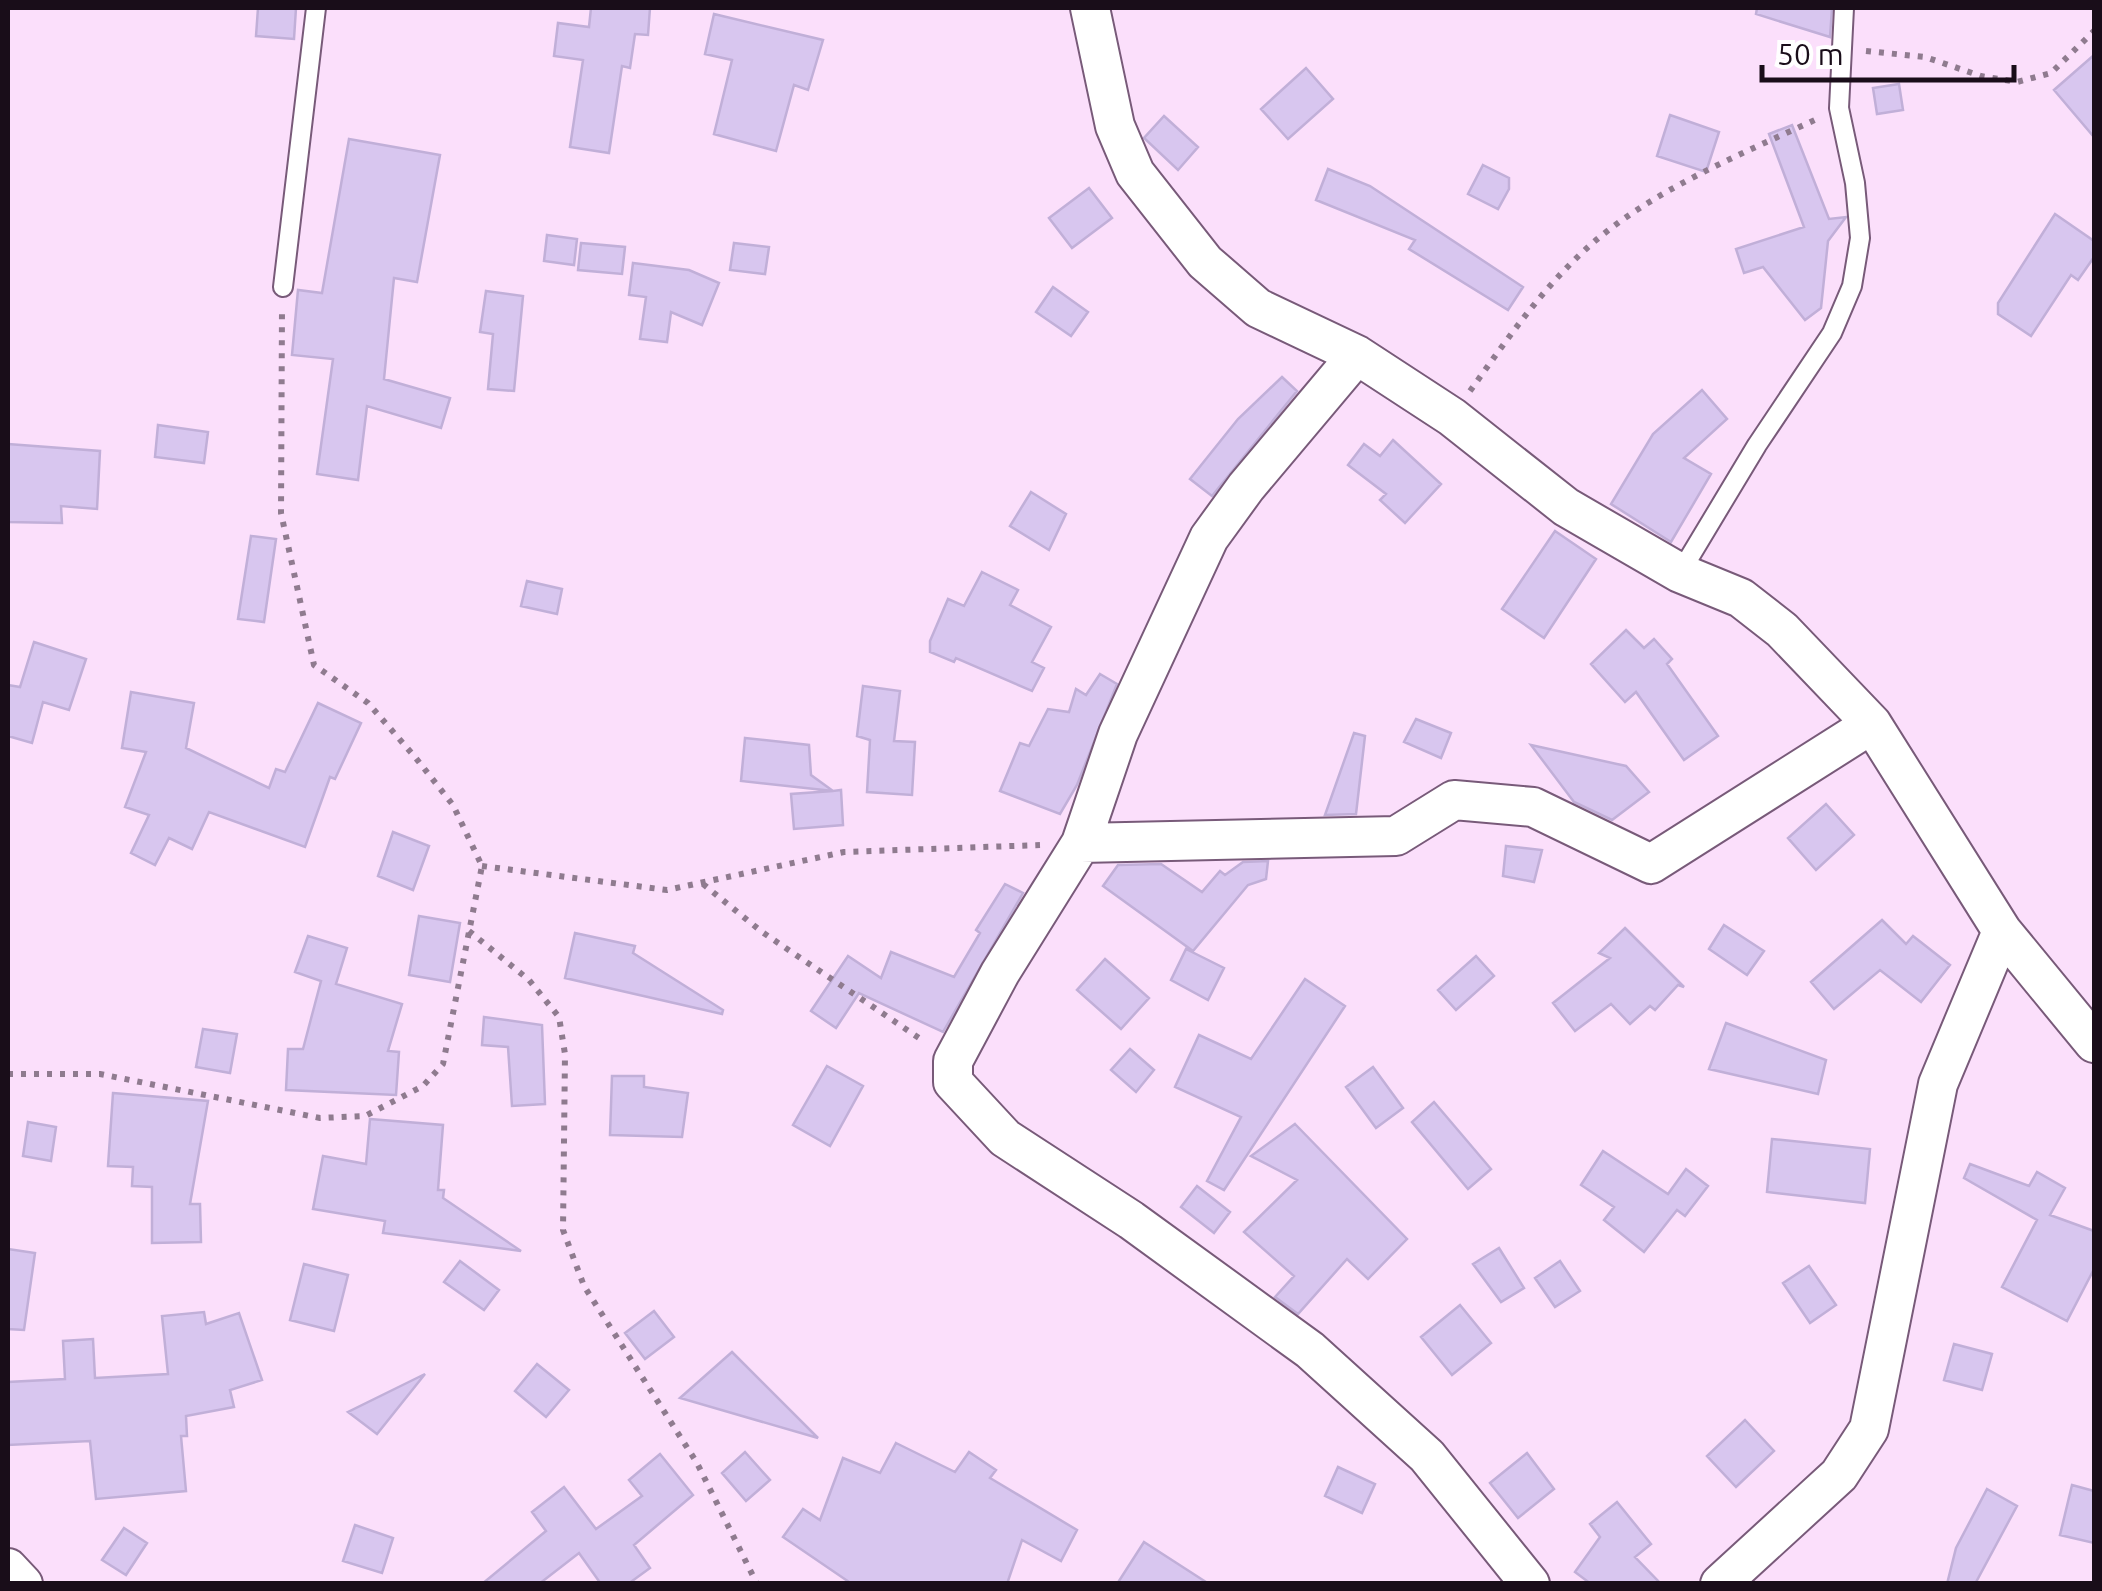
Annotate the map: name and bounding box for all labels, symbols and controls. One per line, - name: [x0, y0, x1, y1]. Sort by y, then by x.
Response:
- scale bar: [1762, 20, 2014, 82]
- text: 50 m: [1777, 37, 1844, 71]

